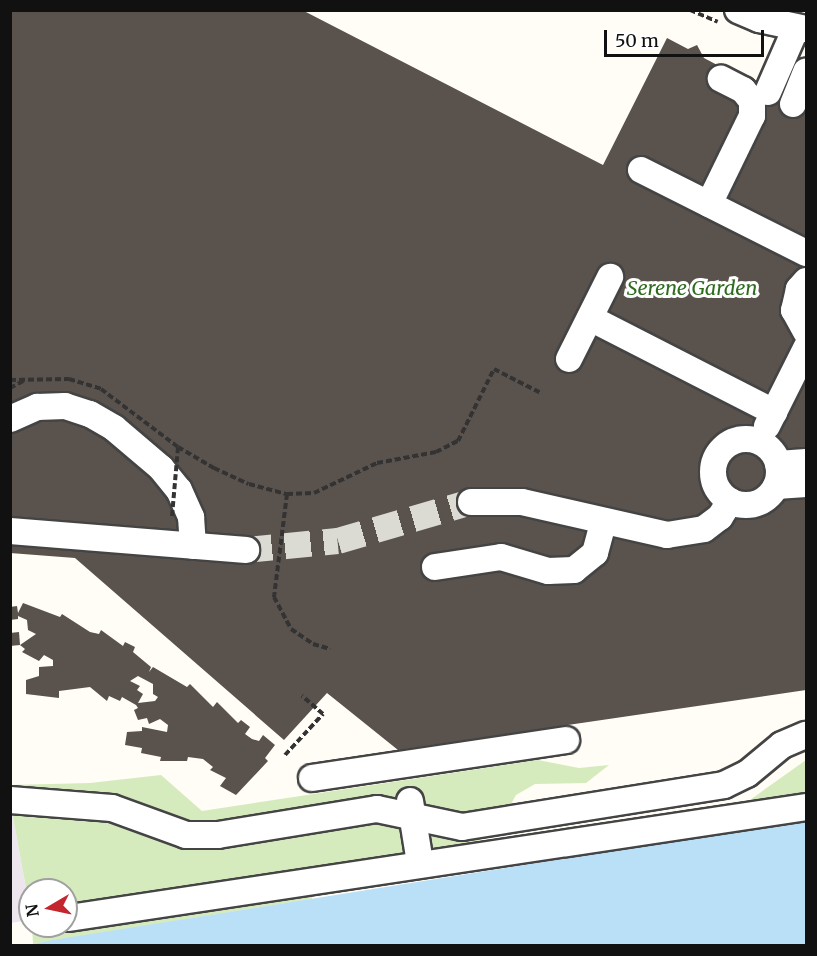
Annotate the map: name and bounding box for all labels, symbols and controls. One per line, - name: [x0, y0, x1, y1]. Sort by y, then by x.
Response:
- scale bar: [607, 18, 768, 56]
- text: 50 m: [615, 29, 659, 52]
- park label: Serene Garden: [627, 275, 757, 299]
- north arrow: [18, 878, 78, 938]
- text: N: [21, 903, 43, 918]

